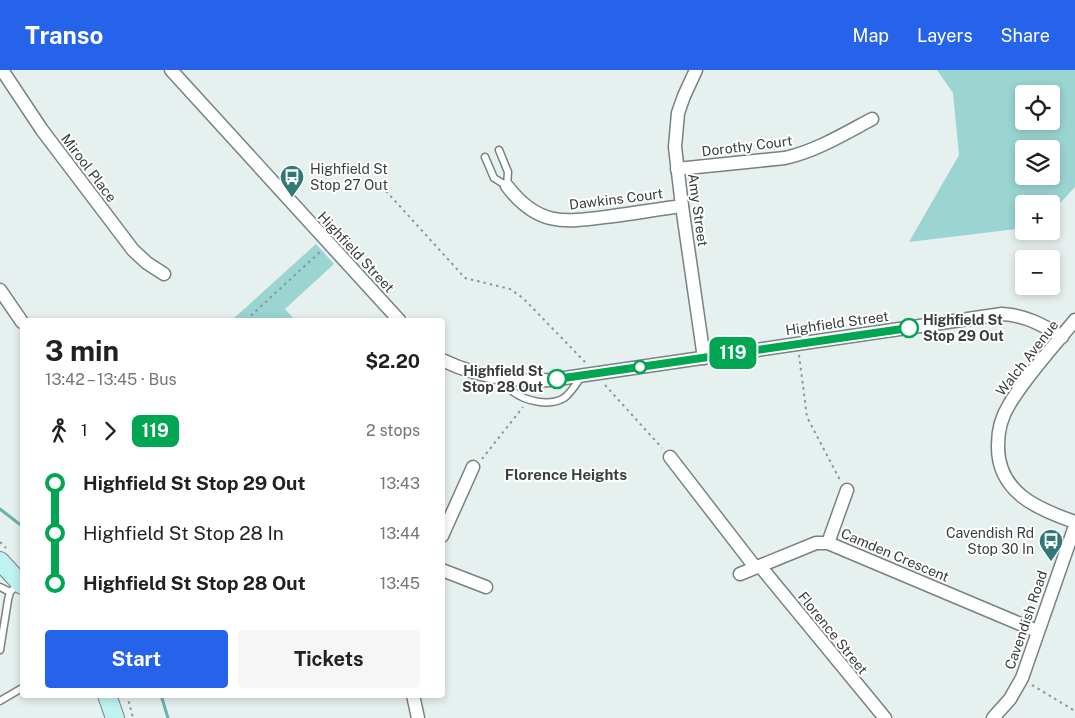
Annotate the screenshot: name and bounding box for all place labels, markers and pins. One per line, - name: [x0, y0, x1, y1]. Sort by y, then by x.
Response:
- place label: Highfield St Stop 27 Out: [310, 161, 388, 193]
- bus stop icon: Highfield St Stop 27 Out: [279, 164, 305, 198]
- place label: Highfield St Stop 29 Out: [923, 312, 1004, 344]
- marker: Highfield St Stop 29 Out: [899, 318, 919, 338]
- unlabelled marker: [633, 360, 647, 374]
- place label: Highfield St Stop 28 Out: [462, 363, 543, 395]
- marker: Highfield St Stop 28 Out: [547, 369, 567, 389]
- place label: Cavendish Rd Stop 30 In: [946, 525, 1034, 557]
- bus stop icon: Cavendish Rd Stop 30 In: [1038, 528, 1064, 562]

